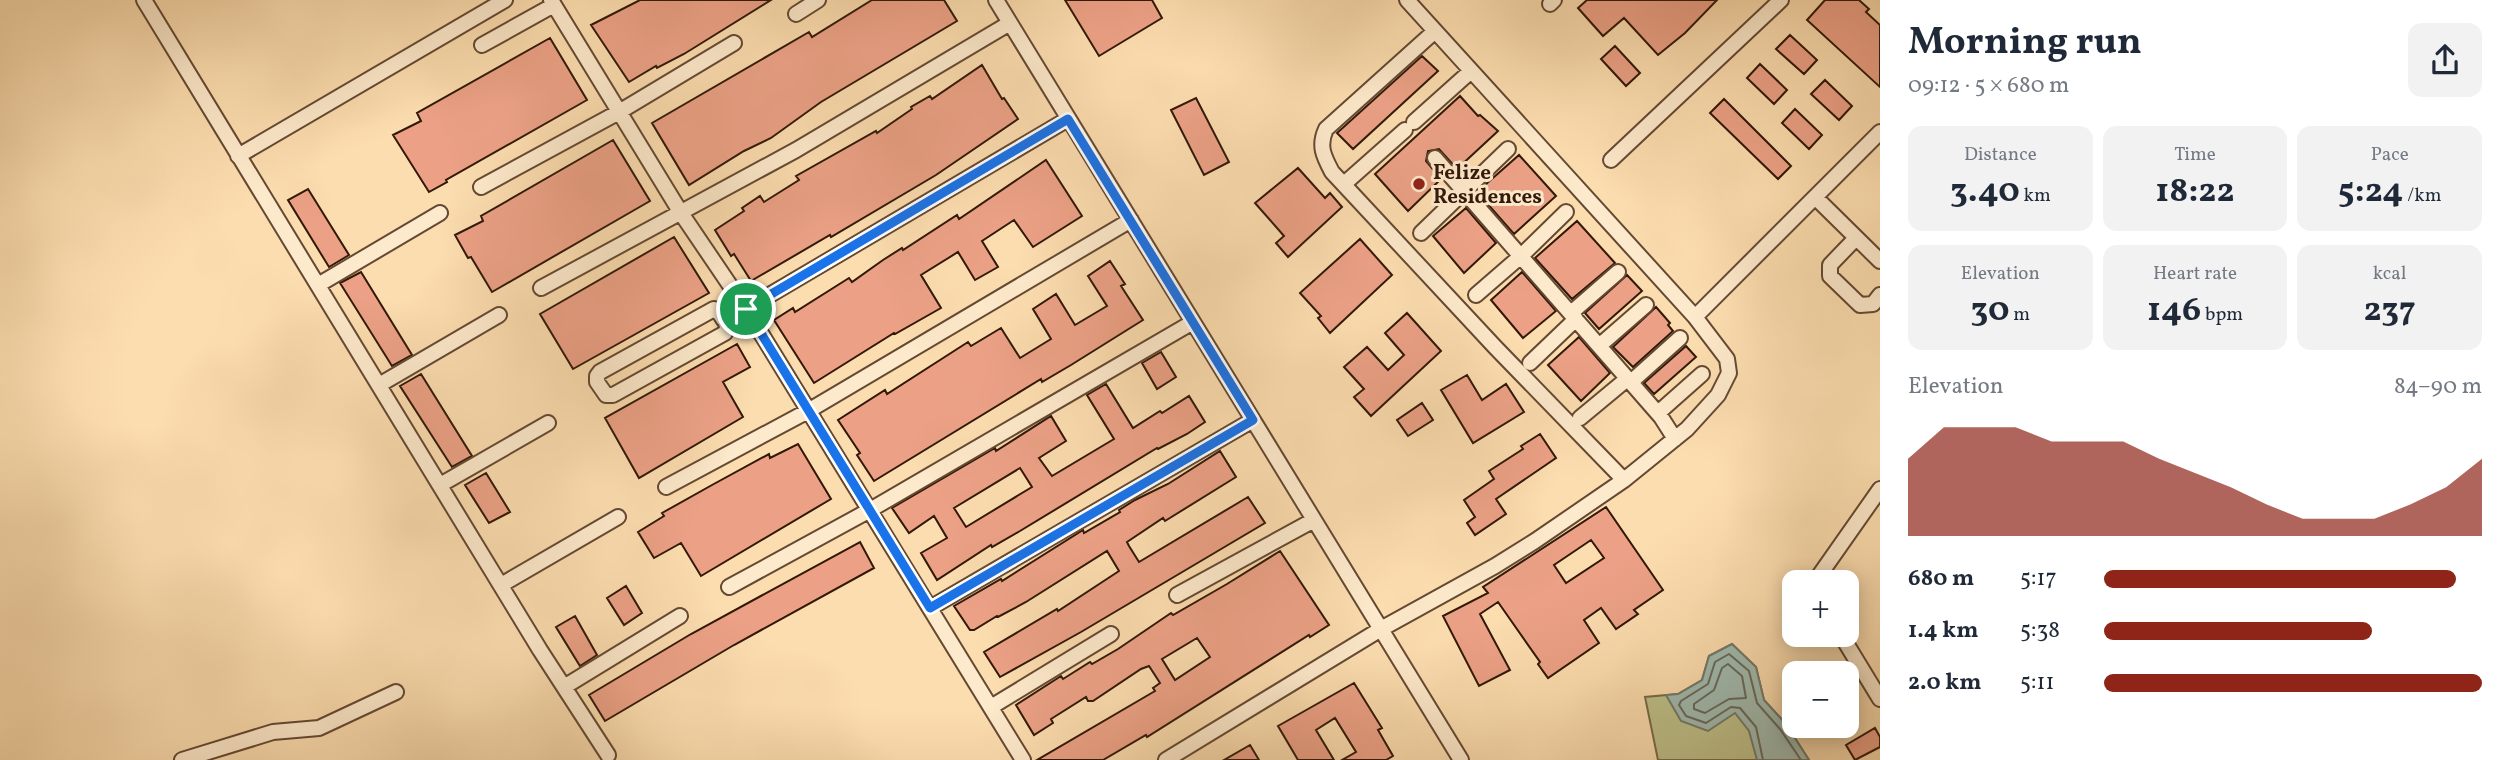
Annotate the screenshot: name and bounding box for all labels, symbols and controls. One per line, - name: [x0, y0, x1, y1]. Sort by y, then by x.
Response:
- text: Morning run: [1908, 17, 2142, 70]
- button: share: [2408, 23, 2482, 97]
- text: 09:12 · 5 × 680 m: [1908, 70, 2069, 102]
- text: Distance: [1964, 142, 2037, 168]
- text: Time: [2174, 142, 2216, 168]
- text: Pace: [2371, 142, 2409, 168]
- place label: Felize Residences: [1433, 159, 1542, 212]
- text: 3.40: [1950, 168, 2020, 216]
- text: 18:22: [2155, 168, 2235, 216]
- text: 5:24: [2338, 168, 2404, 216]
- marker: Felize Residences: [1411, 176, 1427, 192]
- text: km: [2020, 183, 2051, 209]
- text: /km: [2404, 183, 2441, 209]
- text: Elevation: [1961, 261, 2040, 287]
- text: Heart rate: [2153, 261, 2237, 287]
- text: kcal: [2373, 261, 2407, 287]
- pin: [716, 279, 776, 339]
- text: 30: [1971, 287, 2009, 335]
- text: 146: [2147, 287, 2201, 335]
- text: 237: [2364, 287, 2416, 335]
- icon: arrive: [727, 290, 765, 328]
- text: m: [2009, 302, 2030, 328]
- text: bpm: [2201, 302, 2243, 328]
- text: Elevation: [1908, 371, 2004, 403]
- text: 84–90 m: [2394, 371, 2482, 403]
- text: 680 m: [1908, 563, 1974, 595]
- text: 5:17: [2020, 563, 2057, 595]
- map controls: [1782, 570, 1859, 738]
- button: +: [1782, 570, 1859, 647]
- text: 1.4 km: [1908, 615, 1979, 647]
- text: 5:38: [2020, 615, 2060, 647]
- button: −: [1782, 661, 1859, 738]
- text: 2.0 km: [1908, 667, 1981, 699]
- text: 5:11: [2020, 667, 2054, 699]

